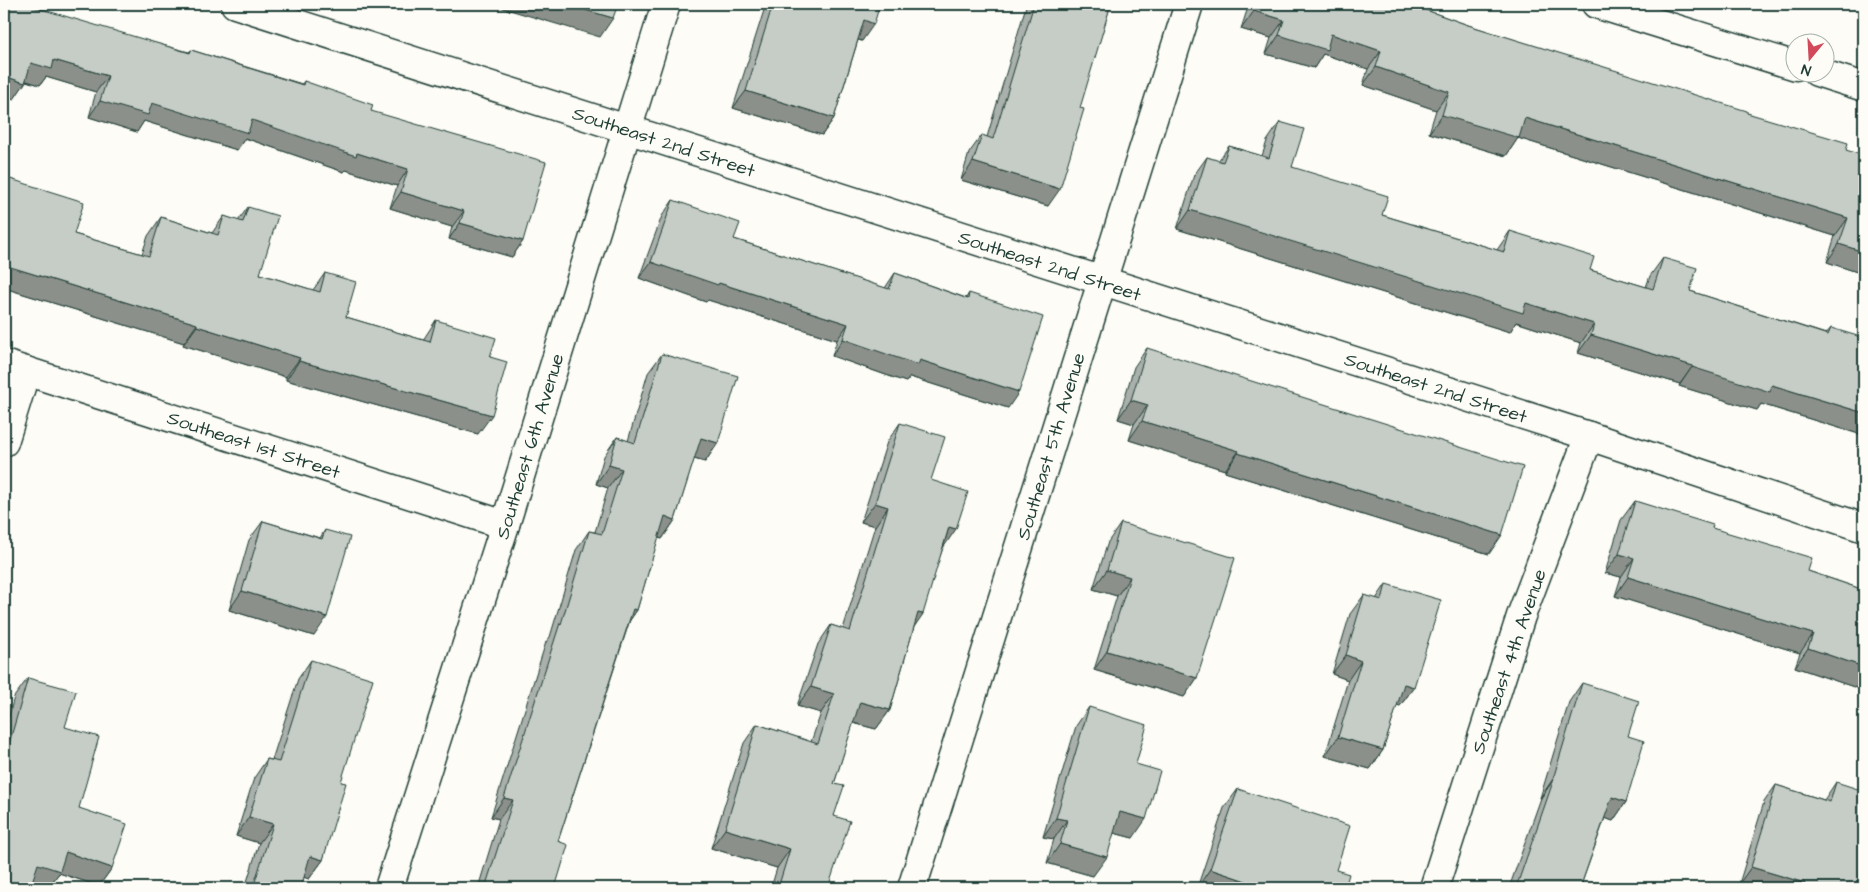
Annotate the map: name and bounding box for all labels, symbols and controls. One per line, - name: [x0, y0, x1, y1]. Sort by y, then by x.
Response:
- north arrow: [1786, 32, 1836, 82]
- text: N: [1799, 58, 1814, 80]
- street label: Southeast 2nd Street: [569, 100, 759, 185]
- street label: Southeast 2nd Street: [955, 224, 1145, 309]
- street label: Southeast 2nd Street: [1341, 346, 1531, 431]
- street label: Southeast 6th Avenue: [489, 350, 572, 543]
- street label: Southeast 5th Avenue: [1010, 350, 1093, 543]
- street label: Southeast 1st Street: [164, 405, 344, 486]
- street label: Southeast 4th Avenue: [1465, 565, 1554, 757]

